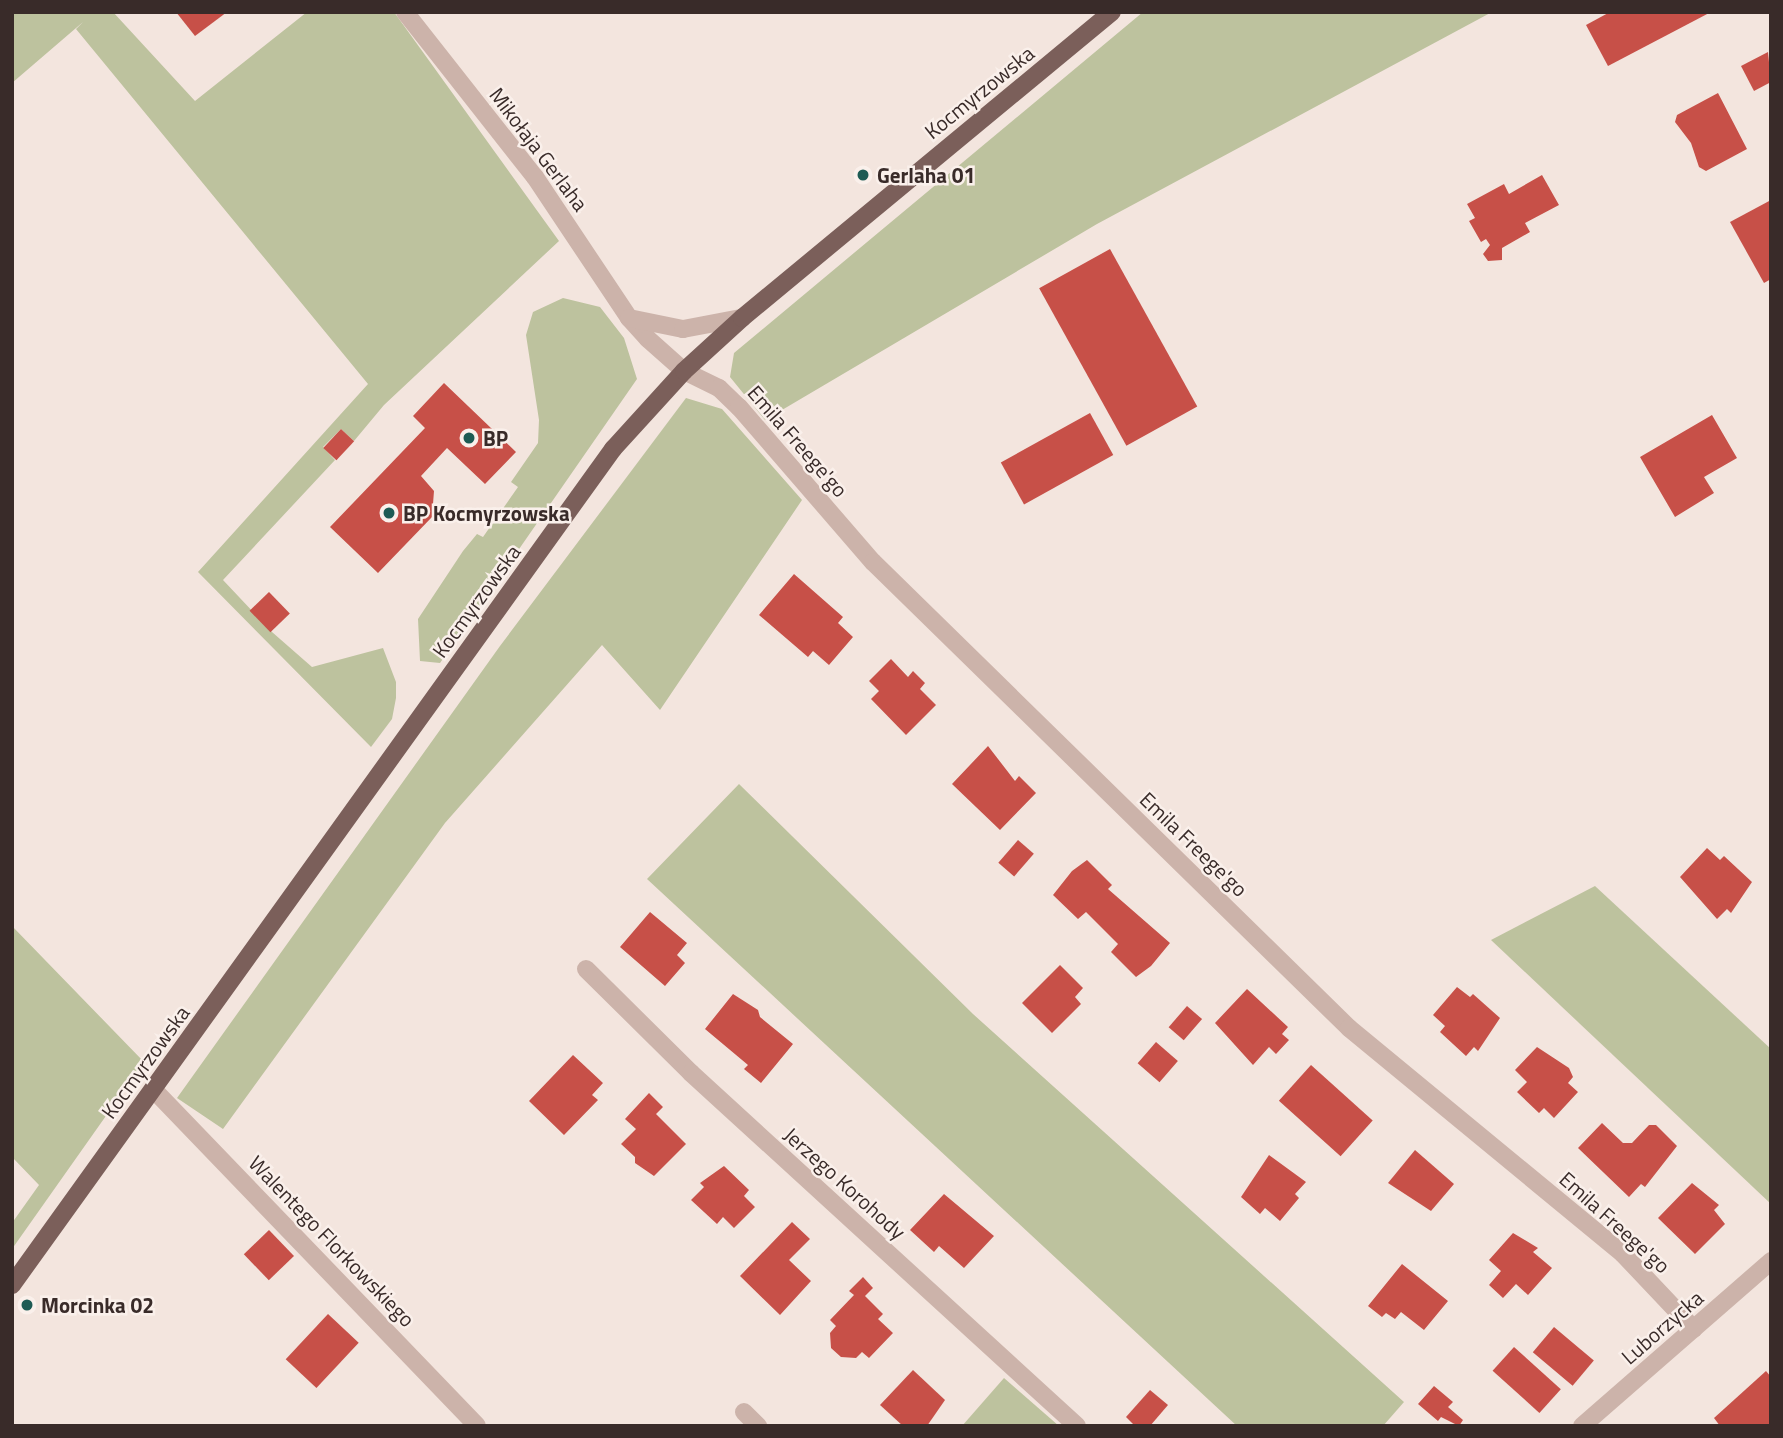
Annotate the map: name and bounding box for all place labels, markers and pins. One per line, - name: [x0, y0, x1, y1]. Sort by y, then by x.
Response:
- place label: Gerlaha 01: [877, 162, 975, 188]
- marker: Gerlaha 01: [855, 167, 871, 183]
- place label: BP: [483, 425, 508, 451]
- marker: BP: [461, 430, 477, 446]
- place label: BP Kocmyrzowska: [403, 500, 570, 526]
- marker: BP Kocmyrzowska: [381, 505, 397, 521]
- place label: Morcinka 02: [41, 1292, 154, 1318]
- marker: Morcinka 02: [19, 1297, 35, 1313]

